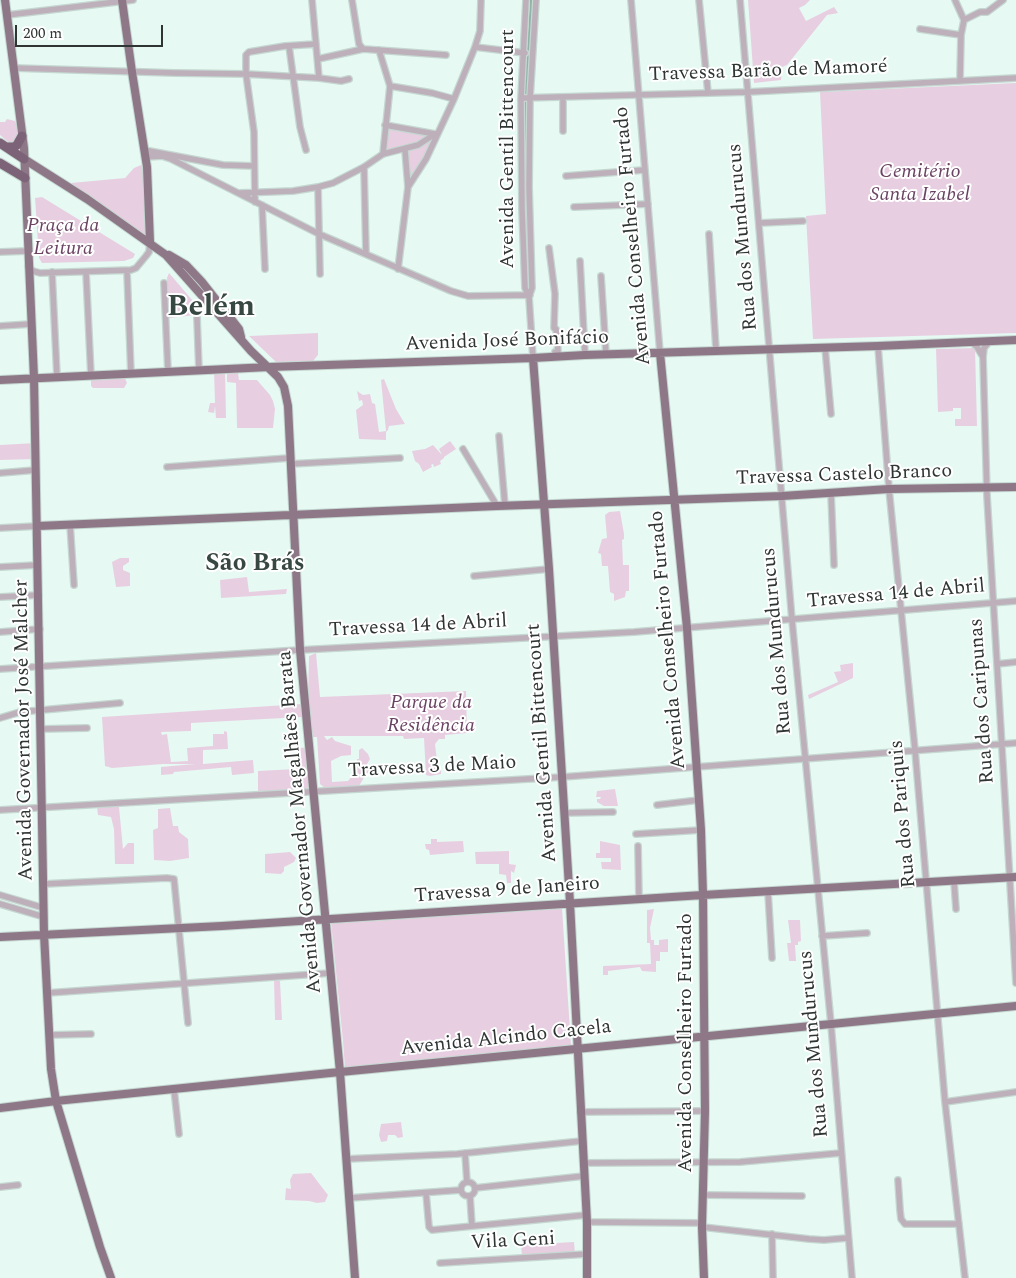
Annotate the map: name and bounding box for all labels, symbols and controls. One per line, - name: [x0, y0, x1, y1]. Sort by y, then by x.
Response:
- scale bar: [18, 15, 165, 47]
- text: 200 m: [23, 22, 62, 45]
- street label: Avenida Gentil Bittencourt: [497, 29, 521, 269]
- street label: Travessa Barão de Mamoré: [648, 56, 888, 88]
- street label: Avenida Conselheiro Furtado: [611, 106, 657, 366]
- street label: Rua dos Mundurucus: [724, 142, 764, 332]
- park label: Cemitério Santa Izabel: [870, 161, 970, 208]
- park label: Praça da Leitura: [27, 215, 99, 262]
- district label: Belém: [167, 291, 255, 327]
- street label: Avenida José Bonifácio: [405, 326, 609, 358]
- street label: Travessa Castelo Branco: [736, 460, 952, 492]
- street label: Avenida Conselheiro Furtado: [646, 510, 692, 770]
- street label: Rua dos Mundurucus: [758, 546, 798, 736]
- district label: São Brás: [205, 550, 305, 580]
- street label: Travessa 14 de Abril: [806, 575, 986, 615]
- street label: Avenida Governador José Malcher: [10, 579, 40, 881]
- street label: Travessa 14 de Abril: [328, 610, 508, 644]
- street label: Rua dos Caripunas: [965, 617, 1001, 785]
- street label: Avenida Gentil Bittencourt: [523, 623, 563, 863]
- street label: Avenida Governador Magalhães Barata: [274, 649, 328, 995]
- park label: Parque da Residência: [387, 692, 475, 739]
- street label: Rua dos Pariquis: [886, 739, 922, 889]
- street label: Travessa 3 de Maio: [347, 752, 517, 784]
- street label: Travessa 9 de Janeiro: [413, 873, 601, 909]
- street label: Avenida Conselheiro Furtado: [675, 913, 699, 1173]
- street label: Rua dos Mundurucus: [795, 949, 835, 1139]
- street label: Avenida Alcindo Cacela: [400, 1016, 612, 1062]
- street label: Vila Geni: [470, 1228, 556, 1256]

